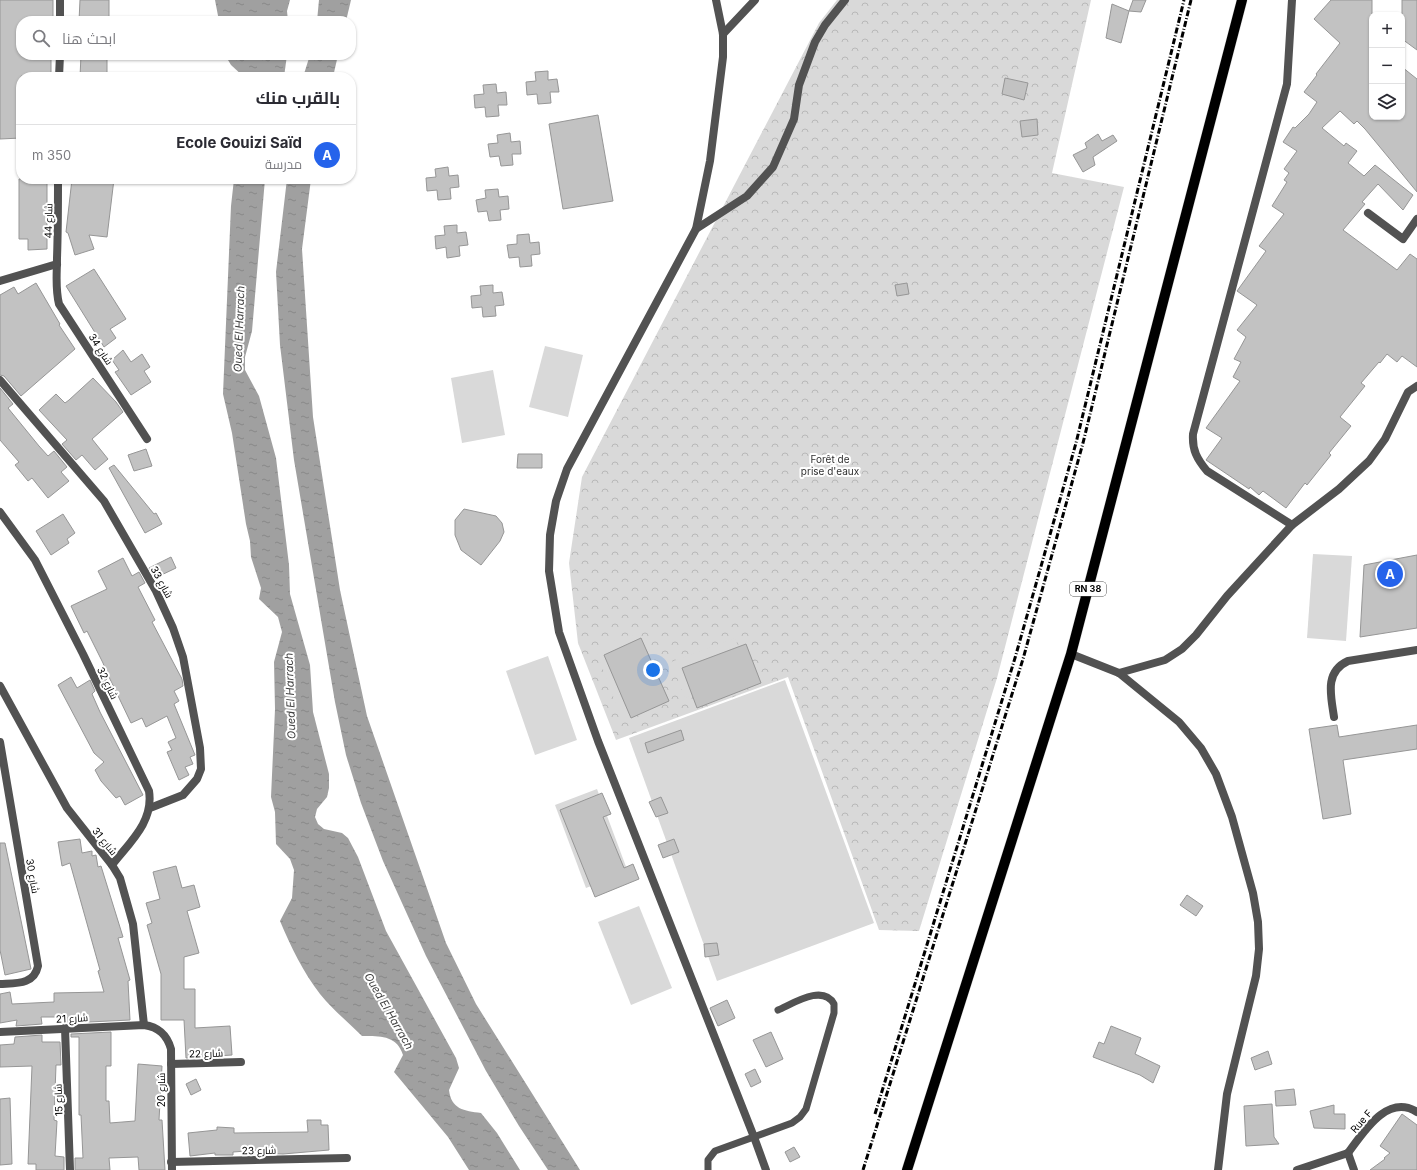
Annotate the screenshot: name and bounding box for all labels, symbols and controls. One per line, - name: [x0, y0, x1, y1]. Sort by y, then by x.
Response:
- map controls: [1369, 12, 1405, 120]
- button: +: [1369, 12, 1405, 48]
- search box: [16, 16, 356, 60]
- icon: search: [30, 27, 52, 49]
- text: ابحث هنا: [62, 29, 116, 48]
- button: −: [1369, 48, 1405, 84]
- button: layers: [1369, 84, 1405, 120]
- text: بالقرب منك: [256, 88, 340, 108]
- text: Ecole Gouizi Saïd: [176, 133, 302, 152]
- text: 350 m: [32, 147, 71, 163]
- text: A: [322, 147, 332, 163]
- text: مدرسة: [265, 156, 302, 172]
- street label: شارع 44: [42, 203, 55, 239]
- water label: Oued El Harrach: [230, 285, 248, 372]
- street label: شارع 34: [86, 331, 116, 367]
- park label: Forêt de prise d'eaux: [801, 453, 860, 477]
- pin: A: [1377, 559, 1403, 589]
- street label: شارع 33: [148, 564, 176, 601]
- road number: RN 38: [1070, 582, 1106, 596]
- water label: Oued El Harrach: [281, 652, 299, 739]
- your location: [643, 660, 663, 680]
- street label: شارع 32: [94, 665, 121, 702]
- street label: شارع 31: [89, 825, 120, 858]
- street label: شارع 30: [23, 858, 42, 894]
- water label: Oued El Harrach: [361, 970, 417, 1052]
- street label: شارع 21: [56, 1011, 89, 1026]
- street label: شارع 22: [189, 1046, 223, 1061]
- street label: شارع 20: [155, 1073, 168, 1107]
- street label: شارع 15: [51, 1084, 66, 1116]
- street label: Rue F: [1348, 1107, 1374, 1135]
- street label: شارع 23: [242, 1144, 276, 1157]

